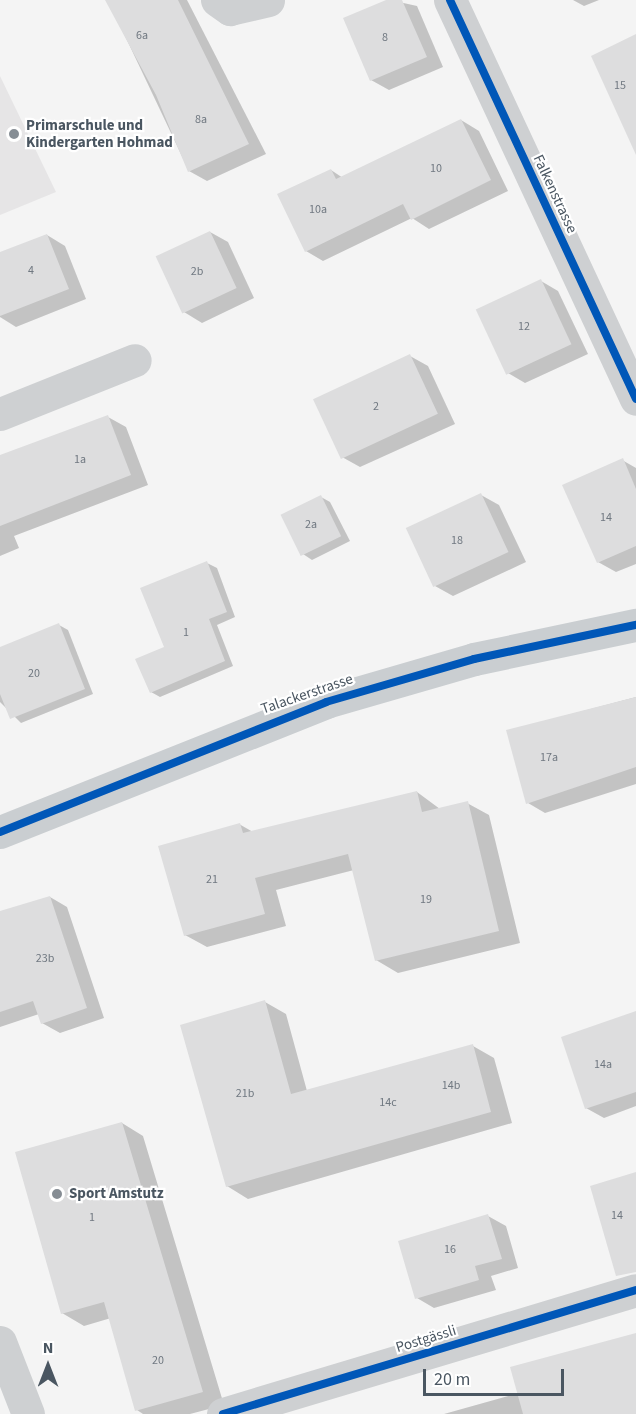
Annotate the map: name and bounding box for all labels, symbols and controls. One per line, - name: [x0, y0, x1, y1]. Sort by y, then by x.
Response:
- house number: 6a: [136, 29, 148, 43]
- house number: 8: [382, 31, 388, 45]
- house number: 15: [614, 79, 626, 93]
- house number: 8a: [195, 113, 207, 127]
- place label: Primarschule und Kindergarten Hohmad: [26, 116, 173, 151]
- marker: Primarschule und Kindergarten Hohmad: [7, 127, 21, 141]
- street label: Falkenstrasse: [529, 152, 581, 236]
- house number: 10: [430, 162, 442, 176]
- house number: 10a: [309, 203, 327, 217]
- house number: 4: [28, 264, 34, 278]
- house number: 2b: [191, 265, 203, 279]
- house number: 12: [518, 320, 530, 334]
- house number: 2: [373, 400, 379, 414]
- house number: 1a: [74, 453, 86, 467]
- house number: 14: [600, 511, 612, 525]
- house number: 2a: [305, 518, 317, 532]
- house number: 18: [451, 534, 463, 548]
- house number: 1: [183, 626, 189, 640]
- house number: 20: [28, 667, 40, 681]
- street label: Talackerstrasse: [259, 670, 355, 718]
- house number: 17a: [540, 751, 558, 765]
- house number: 21: [206, 873, 218, 887]
- house number: 19: [420, 893, 432, 907]
- house number: 23b: [36, 952, 54, 966]
- house number: 14a: [594, 1058, 612, 1072]
- house number: 14b: [442, 1079, 460, 1093]
- house number: 21b: [236, 1087, 254, 1101]
- house number: 14c: [379, 1096, 397, 1110]
- place label: Sport Amstutz: [69, 1185, 164, 1203]
- marker: Sport Amstutz: [50, 1187, 64, 1201]
- house number: 14: [611, 1209, 623, 1223]
- house number: 1: [89, 1211, 95, 1225]
- house number: 16: [444, 1243, 456, 1257]
- street label: Postgässli: [394, 1321, 458, 1357]
- north arrow: [18, 1336, 78, 1396]
- text: N: [43, 1337, 53, 1359]
- house number: 20: [152, 1354, 164, 1368]
- scale bar: [426, 1357, 567, 1395]
- text: 20 m: [434, 1367, 470, 1392]

